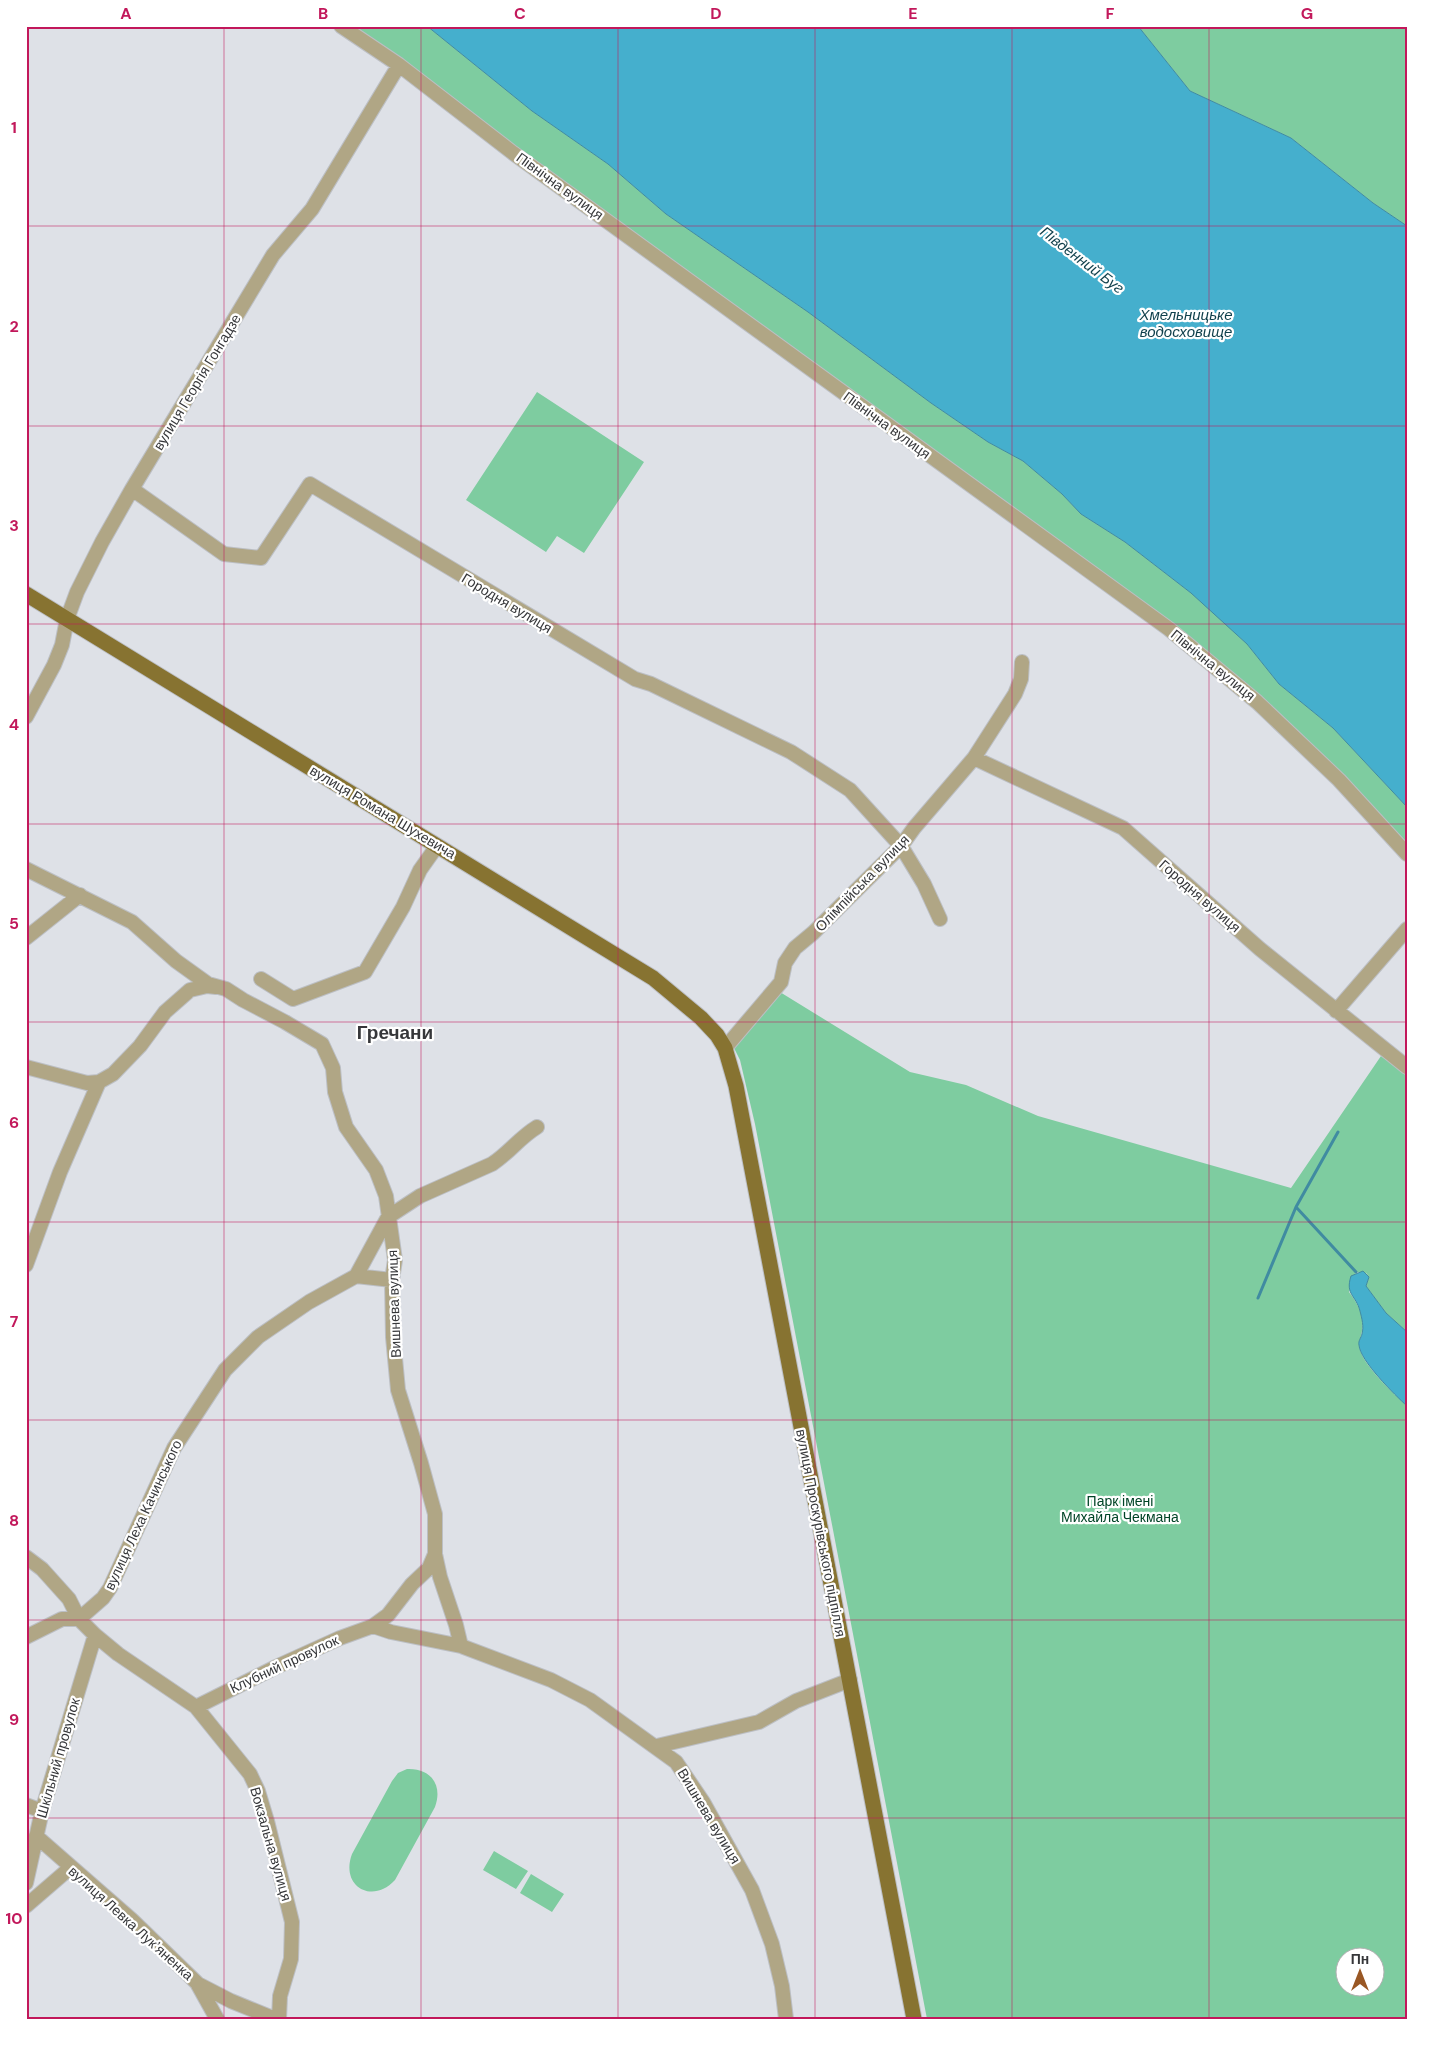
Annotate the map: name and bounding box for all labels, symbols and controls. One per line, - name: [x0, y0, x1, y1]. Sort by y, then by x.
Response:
- text: A: [120, 3, 132, 24]
- text: B: [318, 3, 328, 24]
- text: C: [514, 3, 526, 24]
- text: D: [710, 3, 722, 24]
- text: E: [908, 3, 918, 24]
- text: F: [1106, 3, 1115, 24]
- text: G: [1301, 3, 1313, 24]
- text: 1: [11, 117, 17, 138]
- street label: Північна вулиця: [513, 148, 607, 224]
- water label: Південний Буг: [1036, 222, 1128, 298]
- water label: Хмельницьке водосховище: [1139, 305, 1232, 342]
- street label: вулиця Георгія Гонгадзе: [149, 310, 245, 453]
- text: 2: [9, 316, 19, 337]
- street label: Північна вулиця: [840, 387, 934, 463]
- text: 3: [9, 515, 19, 536]
- street label: Городня вулиця: [459, 569, 555, 637]
- street label: Північна вулиця: [1167, 625, 1259, 705]
- text: 4: [9, 714, 19, 735]
- street label: вулиця Романа Шухевича: [307, 761, 459, 863]
- street label: Олімпійська вулиця: [811, 831, 913, 935]
- street label: Городня вулиця: [1155, 856, 1245, 936]
- text: 5: [9, 913, 19, 934]
- district label: Гречани: [357, 1020, 433, 1045]
- text: 6: [9, 1112, 19, 1133]
- street label: Вишнева вулиця: [383, 1250, 405, 1358]
- text: 7: [10, 1311, 19, 1332]
- street label: вулиця Проскурівського підпілля: [792, 1428, 850, 1638]
- street label: вулиця Леха Качинського: [100, 1437, 186, 1593]
- park label: Парк імені Михайла Чекмана: [1061, 1492, 1179, 1526]
- text: 8: [9, 1510, 19, 1531]
- street label: Клубний провулок: [227, 1631, 342, 1697]
- street label: Шкільний провулок: [32, 1695, 84, 1820]
- text: 9: [9, 1709, 19, 1730]
- street label: Вишнева вулиця: [673, 1765, 745, 1867]
- street label: Вокзальна вулиця: [246, 1785, 296, 1903]
- street label: вулиця Левка Лукʼяненка: [65, 1862, 197, 1984]
- text: 10: [5, 1908, 23, 1929]
- north arrow: [1336, 1948, 1386, 1998]
- text: Пн: [1351, 1950, 1369, 1968]

